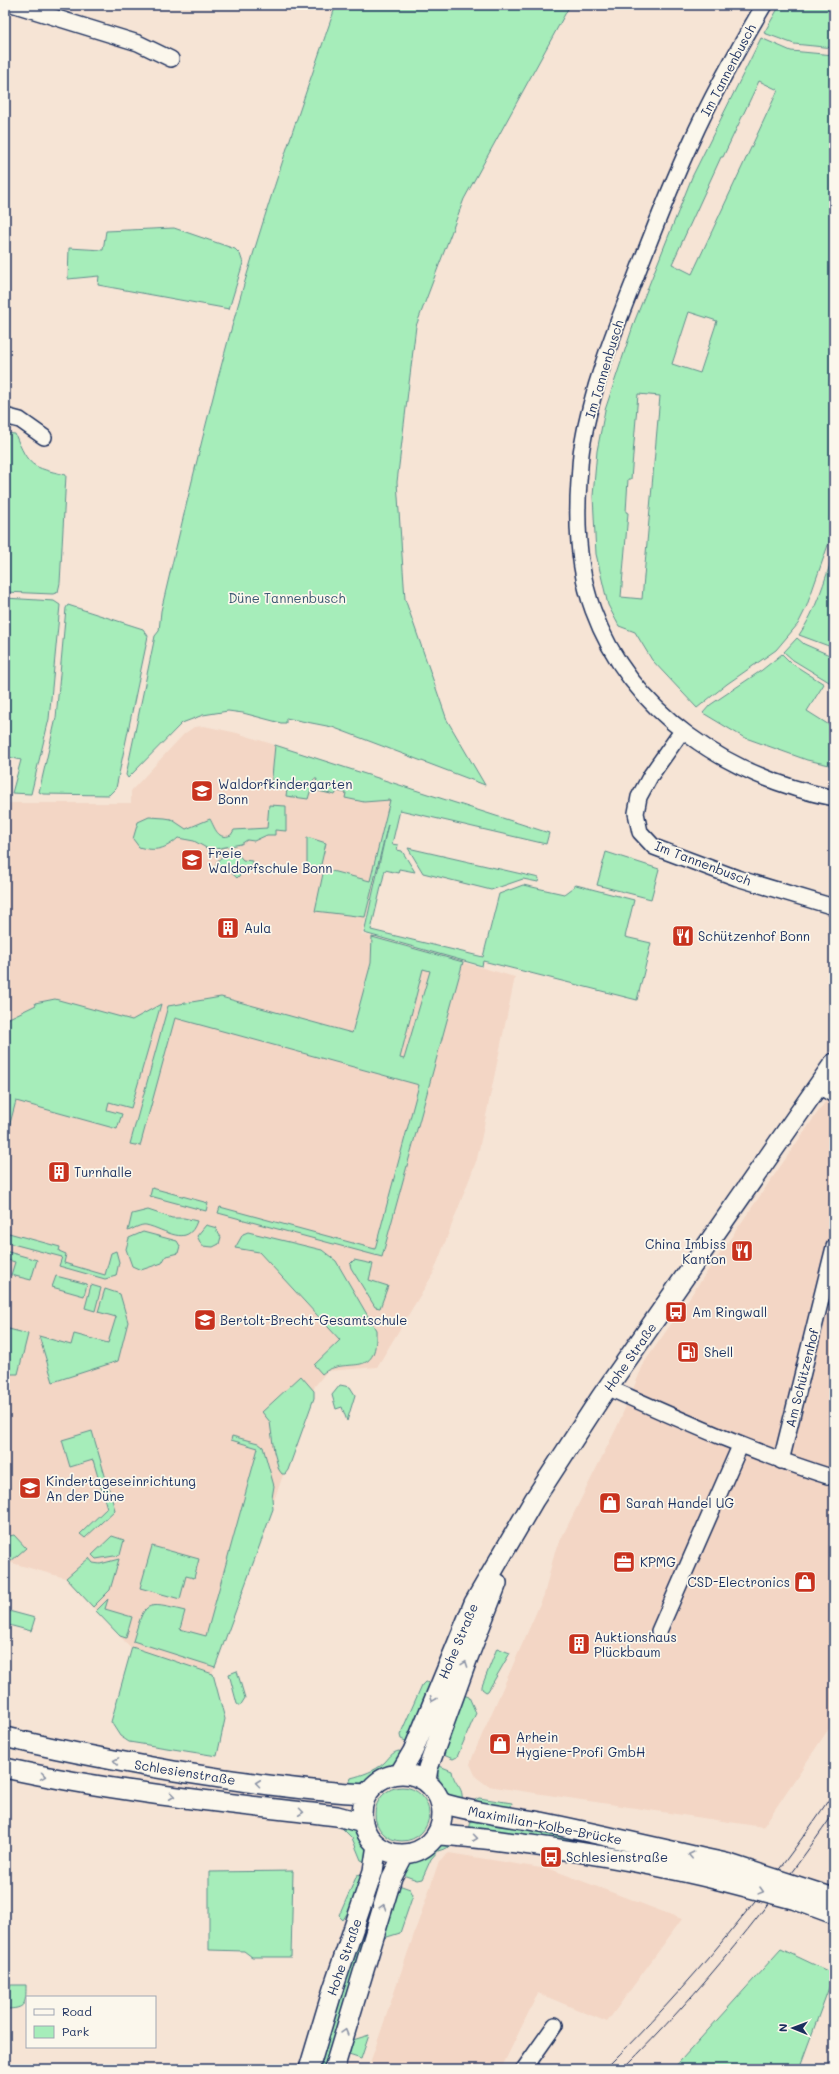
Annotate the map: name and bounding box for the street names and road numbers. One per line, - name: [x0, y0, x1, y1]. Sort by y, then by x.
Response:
- street label: Im Tannenbusch: [696, 21, 759, 119]
- street label: Im Tannenbusch: [580, 318, 627, 420]
- street label: Im Tannenbusch: [653, 836, 754, 889]
- street label: Hohe Straße: [600, 1319, 660, 1395]
- street label: Am Schützenhof: [781, 1326, 822, 1429]
- street label: Hohe Straße: [434, 1600, 481, 1681]
- street label: Schlesienstraße: [133, 1755, 237, 1788]
- street label: Maximilian-Kolbe-Brücke: [467, 1801, 623, 1848]
- street label: Hohe Straße: [322, 1916, 365, 1998]

